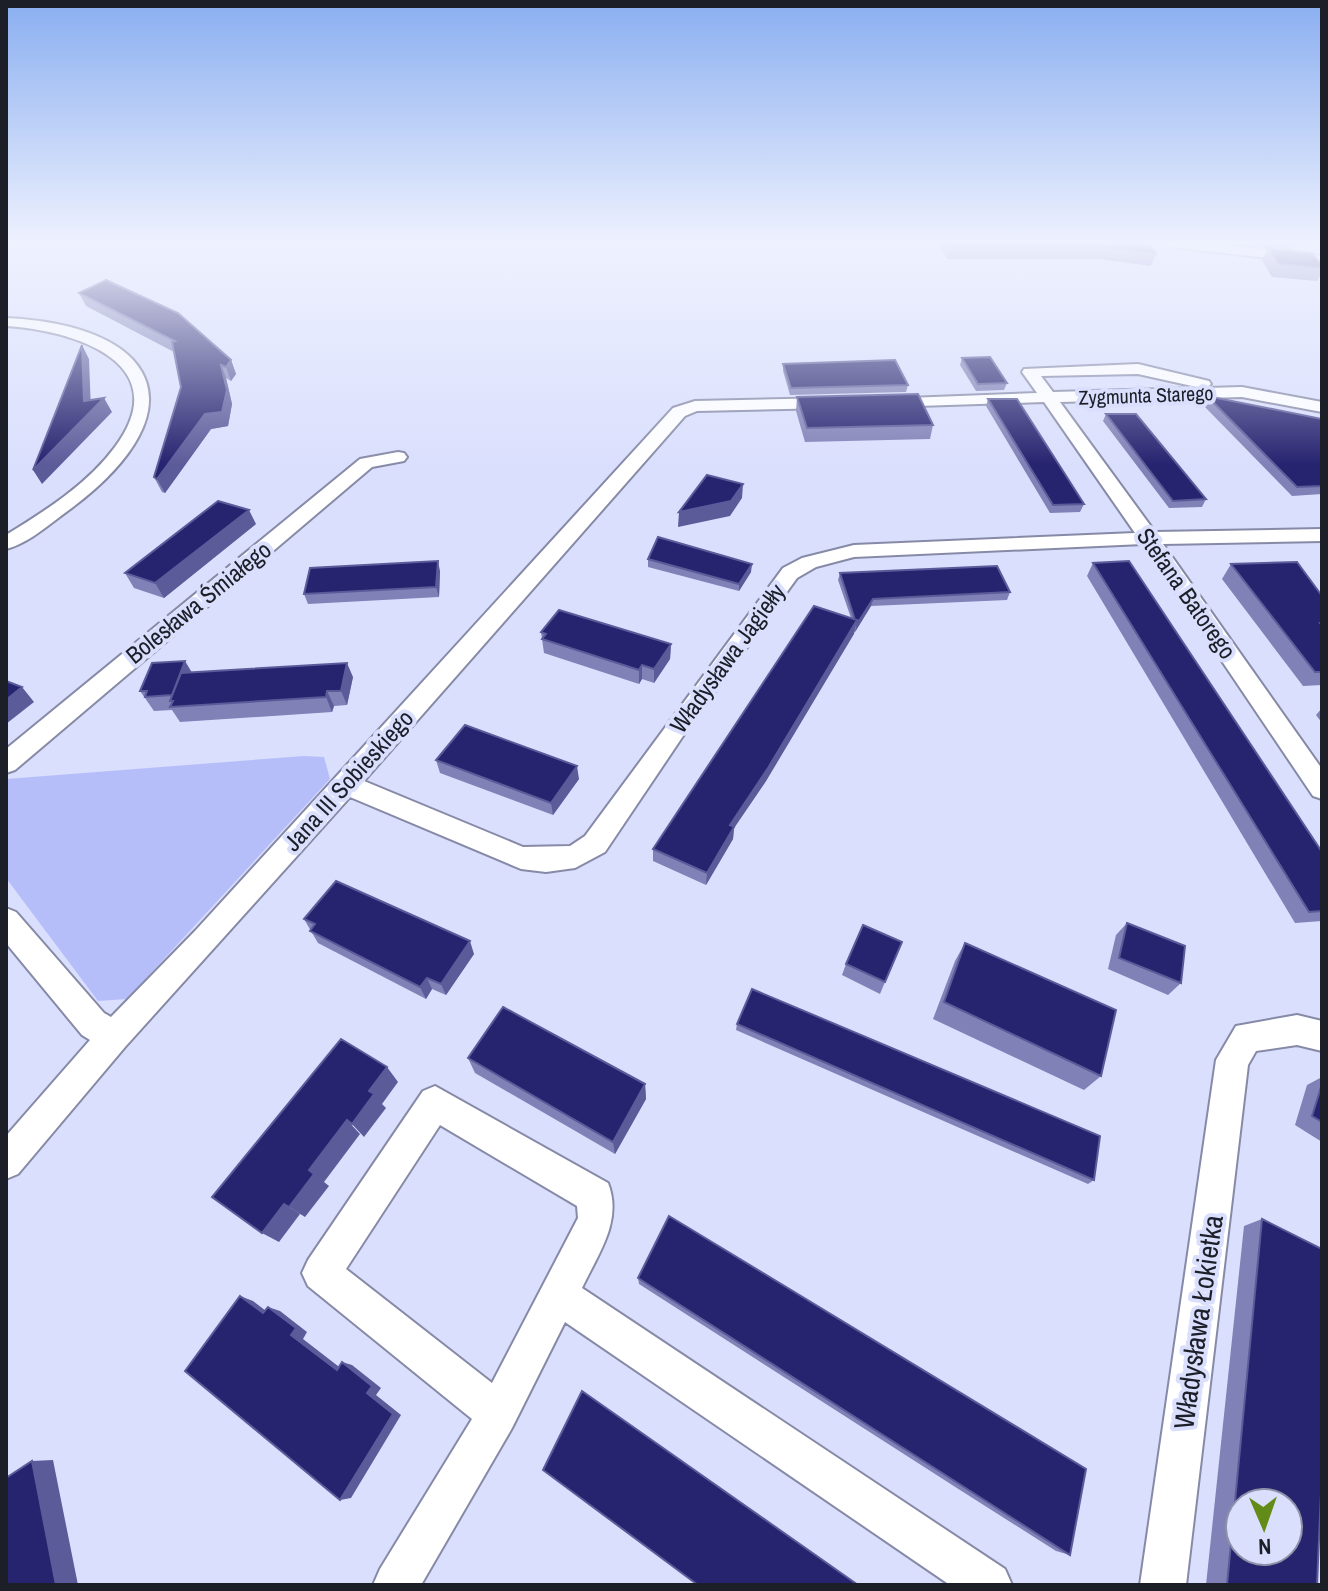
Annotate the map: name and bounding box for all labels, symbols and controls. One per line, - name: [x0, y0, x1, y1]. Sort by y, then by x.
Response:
- street label: Zygmunta Starego: [1078, 379, 1214, 411]
- street label: Stefana Batorego: [1130, 521, 1244, 665]
- street label: Bolesława Śmiałego: [119, 533, 277, 671]
- street label: Władysława Jagiełły: [662, 577, 792, 739]
- street label: Jana III Sobieskiego: [276, 703, 420, 857]
- street label: Władysława Łokietka: [1164, 1212, 1232, 1431]
- north arrow: [1224, 1487, 1304, 1567]
- text: N: [1258, 1532, 1272, 1562]

